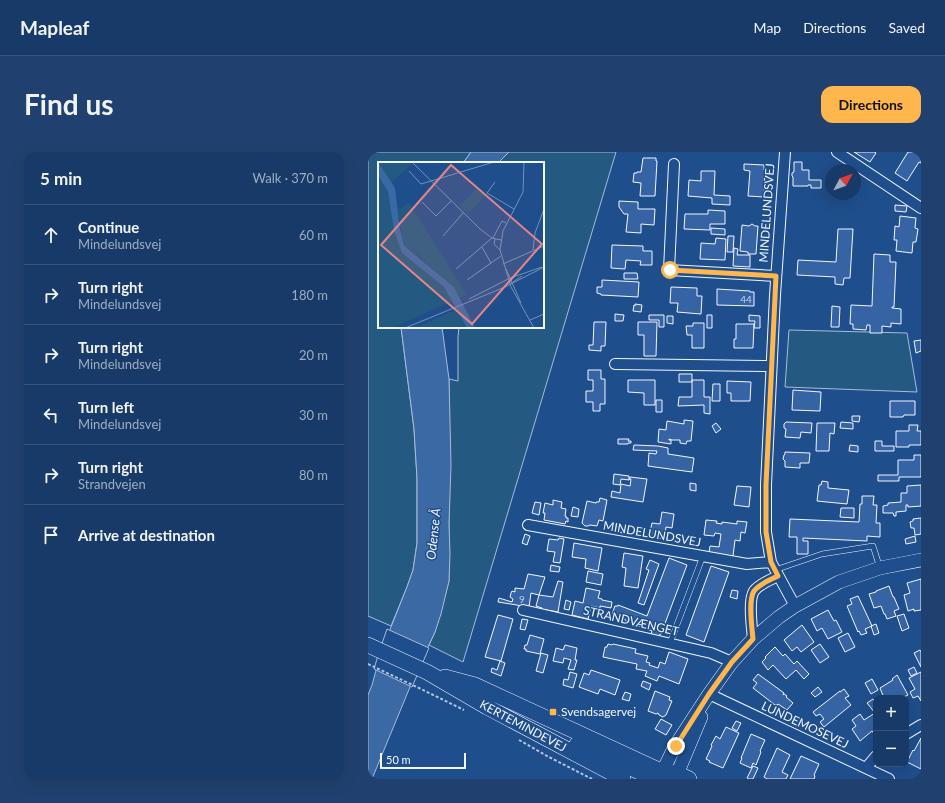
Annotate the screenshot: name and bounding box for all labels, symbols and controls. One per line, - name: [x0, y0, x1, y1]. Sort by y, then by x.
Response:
- text: Mapleaf: [20, 16, 89, 39]
- text: Map: [754, 19, 781, 36]
- text: Directions: [803, 19, 866, 36]
- text: Saved: [888, 19, 925, 36]
- button: Directions: [821, 86, 921, 123]
- text: Find us: [24, 87, 114, 121]
- inset map: [378, 162, 544, 328]
- street label: MINDELUNDSVEJ: [756, 163, 777, 263]
- north arrow: [825, 164, 861, 200]
- text: 5 min: [40, 168, 82, 189]
- text: Walk · 370 m: [252, 170, 328, 186]
- text: Continue: [78, 218, 139, 236]
- icon: ahead: [40, 224, 62, 246]
- text: 60 m: [299, 227, 328, 243]
- text: Mindelundsvej: [78, 236, 161, 252]
- route start: [661, 261, 679, 279]
- text: Turn right: [78, 278, 143, 296]
- icon: right: [40, 284, 62, 306]
- text: 180 m: [291, 287, 328, 303]
- house number: 44: [740, 293, 752, 305]
- text: Mindelundsvej: [78, 296, 161, 312]
- text: Turn right: [78, 338, 143, 356]
- icon: right: [40, 344, 62, 366]
- text: 20 m: [299, 347, 328, 363]
- text: Mindelundsvej: [78, 356, 161, 372]
- text: Turn left: [78, 398, 134, 416]
- icon: left: [40, 404, 62, 426]
- text: 30 m: [299, 407, 328, 423]
- text: Mindelundsvej: [78, 416, 161, 432]
- text: Turn right: [78, 458, 143, 476]
- icon: right: [40, 464, 62, 486]
- text: 80 m: [299, 467, 328, 483]
- text: Strandvejen: [78, 476, 146, 492]
- water label: Odense Å: [422, 507, 444, 561]
- street label: MINDELUNDSVEJ: [602, 518, 702, 550]
- icon: arrive: [40, 524, 62, 546]
- text: Arrive at destination: [78, 526, 215, 544]
- house number: 9: [519, 593, 525, 605]
- street label: STRANDVÆNGET: [582, 602, 680, 639]
- map controls: [873, 695, 909, 767]
- button: +: [873, 695, 909, 731]
- street label: KERTEMINDEVEJ: [477, 696, 569, 755]
- street label: LUNDEMOSEVEJ: [759, 698, 851, 751]
- place label: Svendsagervej: [561, 704, 636, 719]
- marker: Svendsagervej: [548, 707, 558, 717]
- button: −: [873, 731, 909, 767]
- route end: [667, 737, 685, 755]
- scale bar: [380, 751, 466, 770]
- text: 50 m: [386, 753, 411, 766]

